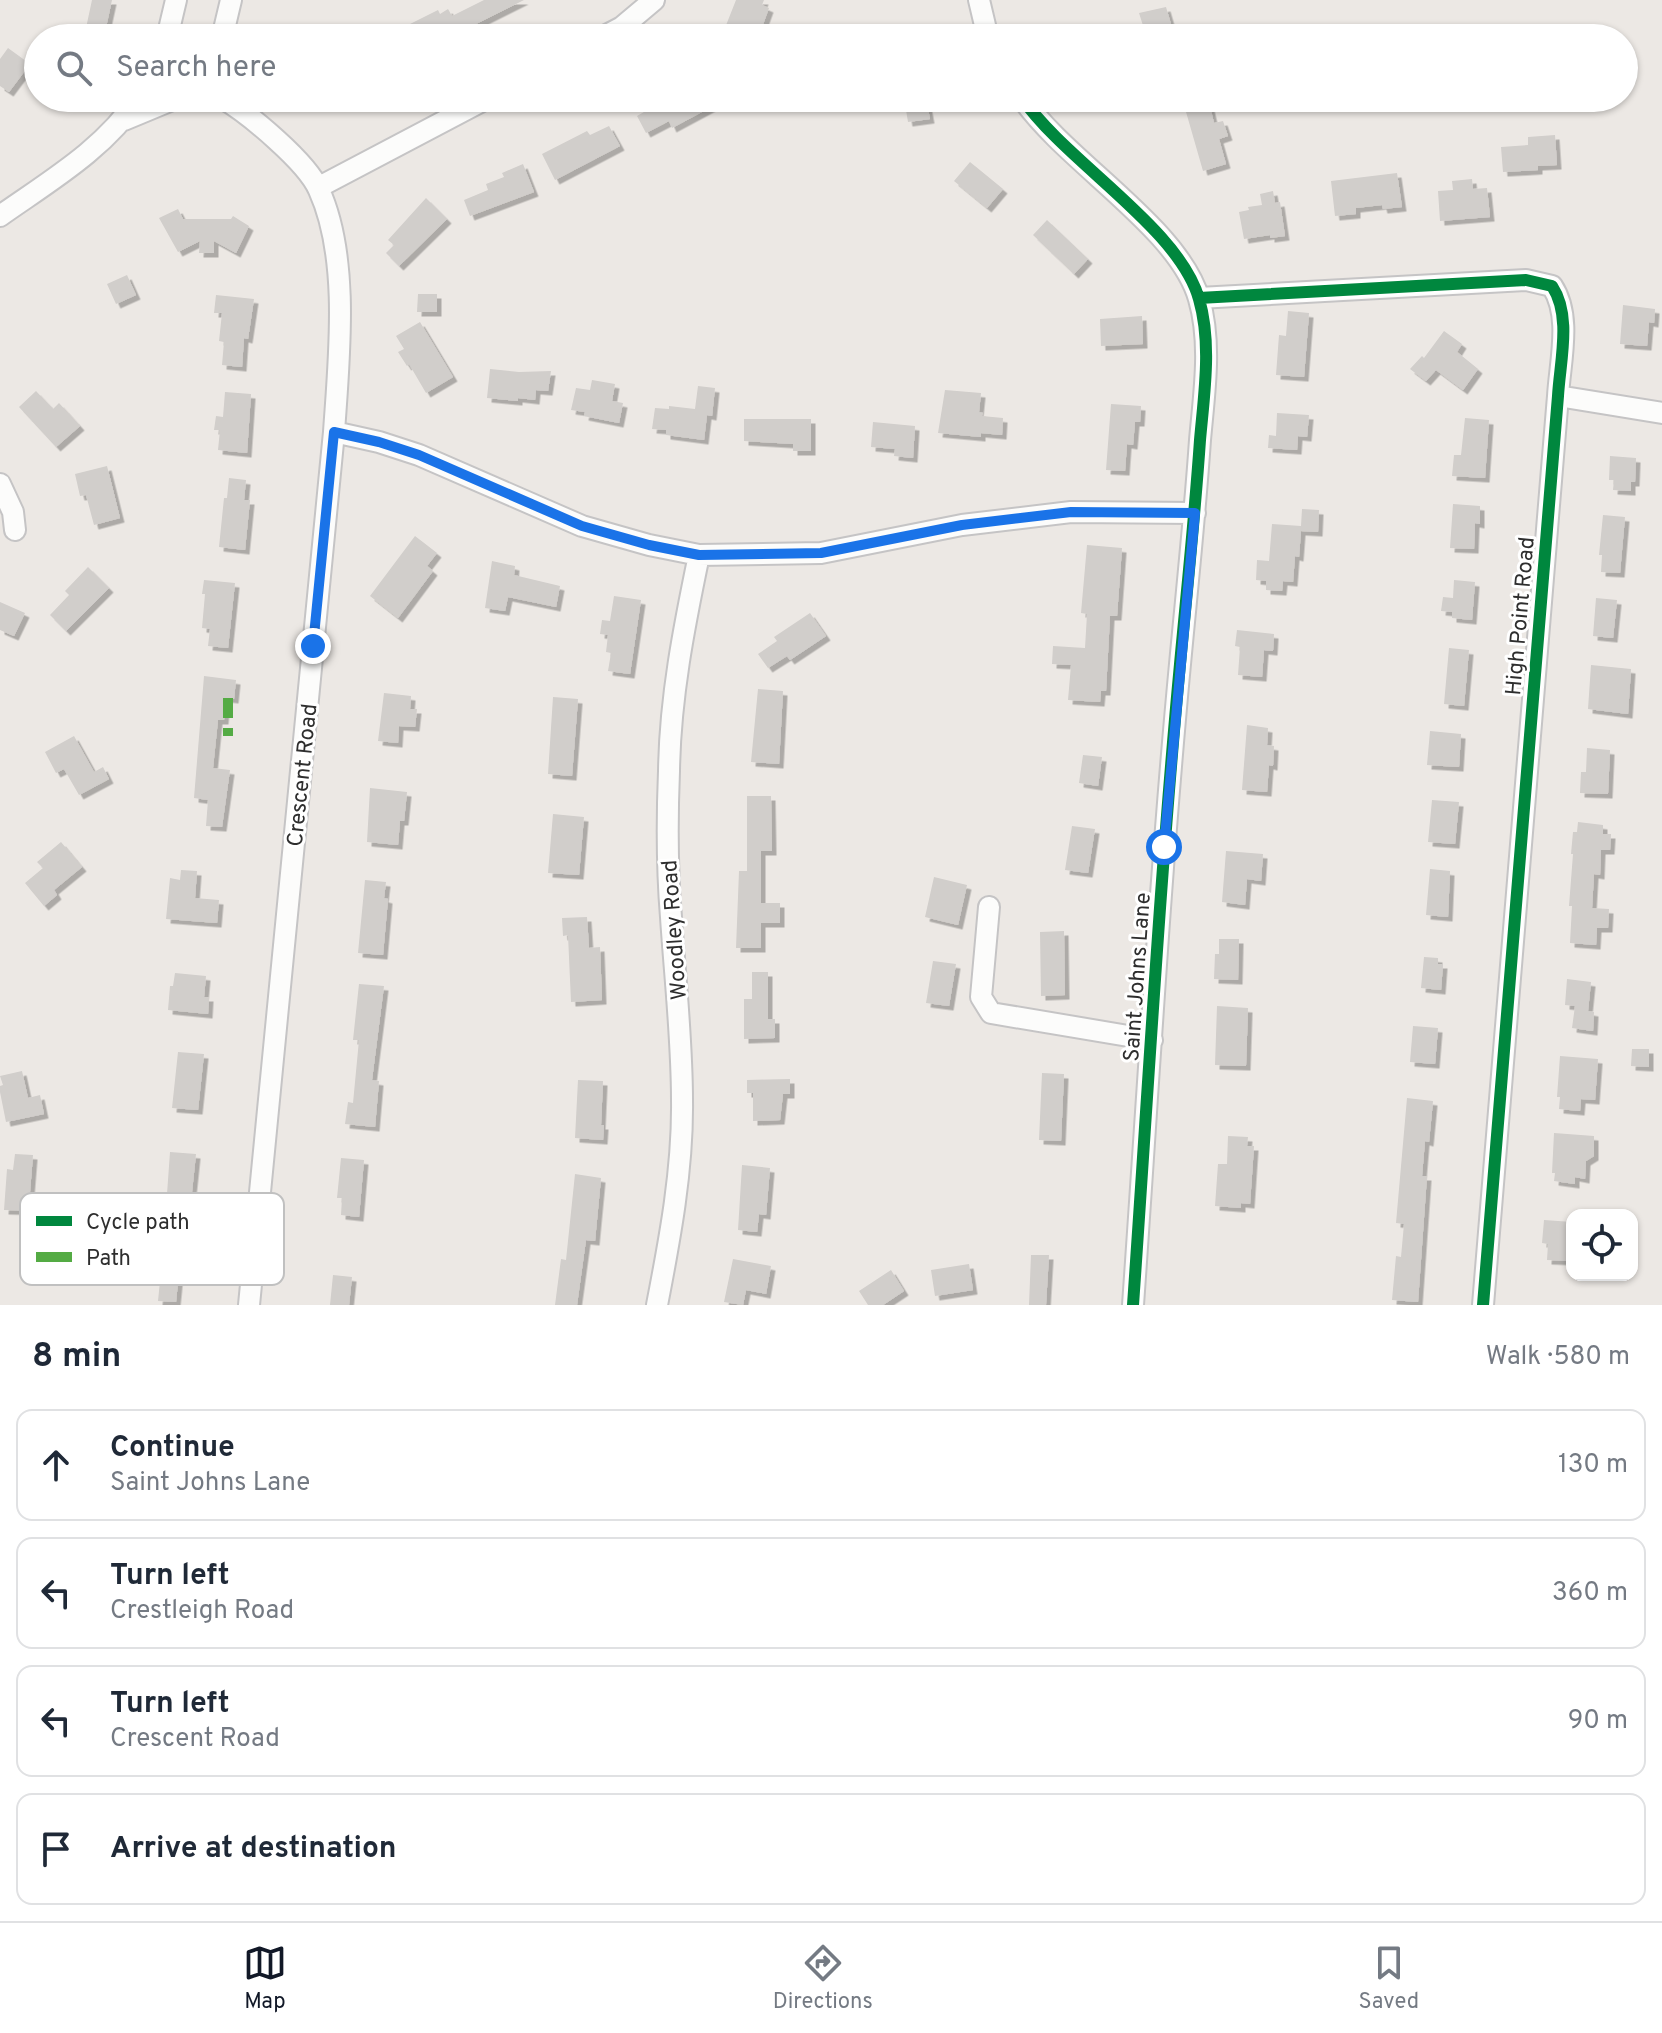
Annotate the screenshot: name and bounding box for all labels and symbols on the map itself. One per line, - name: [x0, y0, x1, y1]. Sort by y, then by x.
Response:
- street label: High Point Road: [1501, 536, 1542, 697]
- route end: [295, 628, 331, 664]
- street label: Crescent Road: [283, 702, 324, 848]
- route start: [1146, 829, 1182, 865]
- street label: Woodley Road: [657, 859, 694, 1001]
- street label: Saint Johns Lane: [1119, 892, 1158, 1063]
- legend: [20, 1193, 284, 1285]
- text: Cycle path: [86, 1210, 190, 1237]
- text: Path: [86, 1246, 131, 1273]

